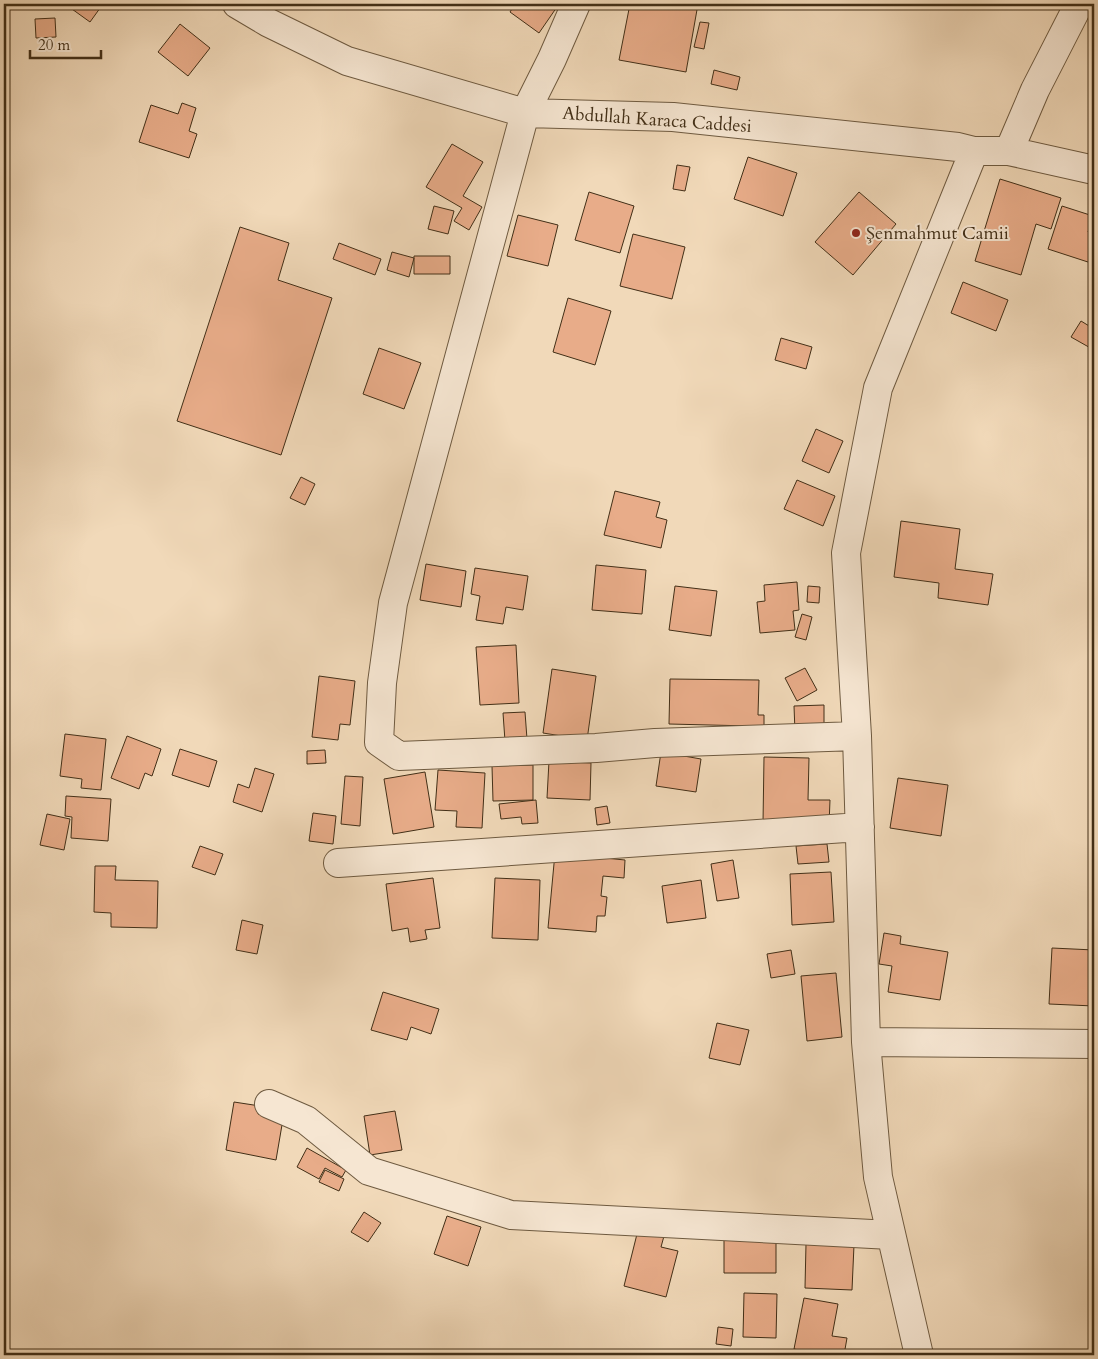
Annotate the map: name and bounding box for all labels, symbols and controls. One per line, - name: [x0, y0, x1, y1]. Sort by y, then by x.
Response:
- scale bar: [30, 28, 101, 60]
- text: 20 m: [38, 35, 70, 55]
- street label: Abdullah Karaca Caddesi: [561, 101, 753, 139]
- place label: Şenmahmut Camii: [866, 221, 1009, 246]
- marker: Şenmahmut Camii: [850, 227, 862, 239]

